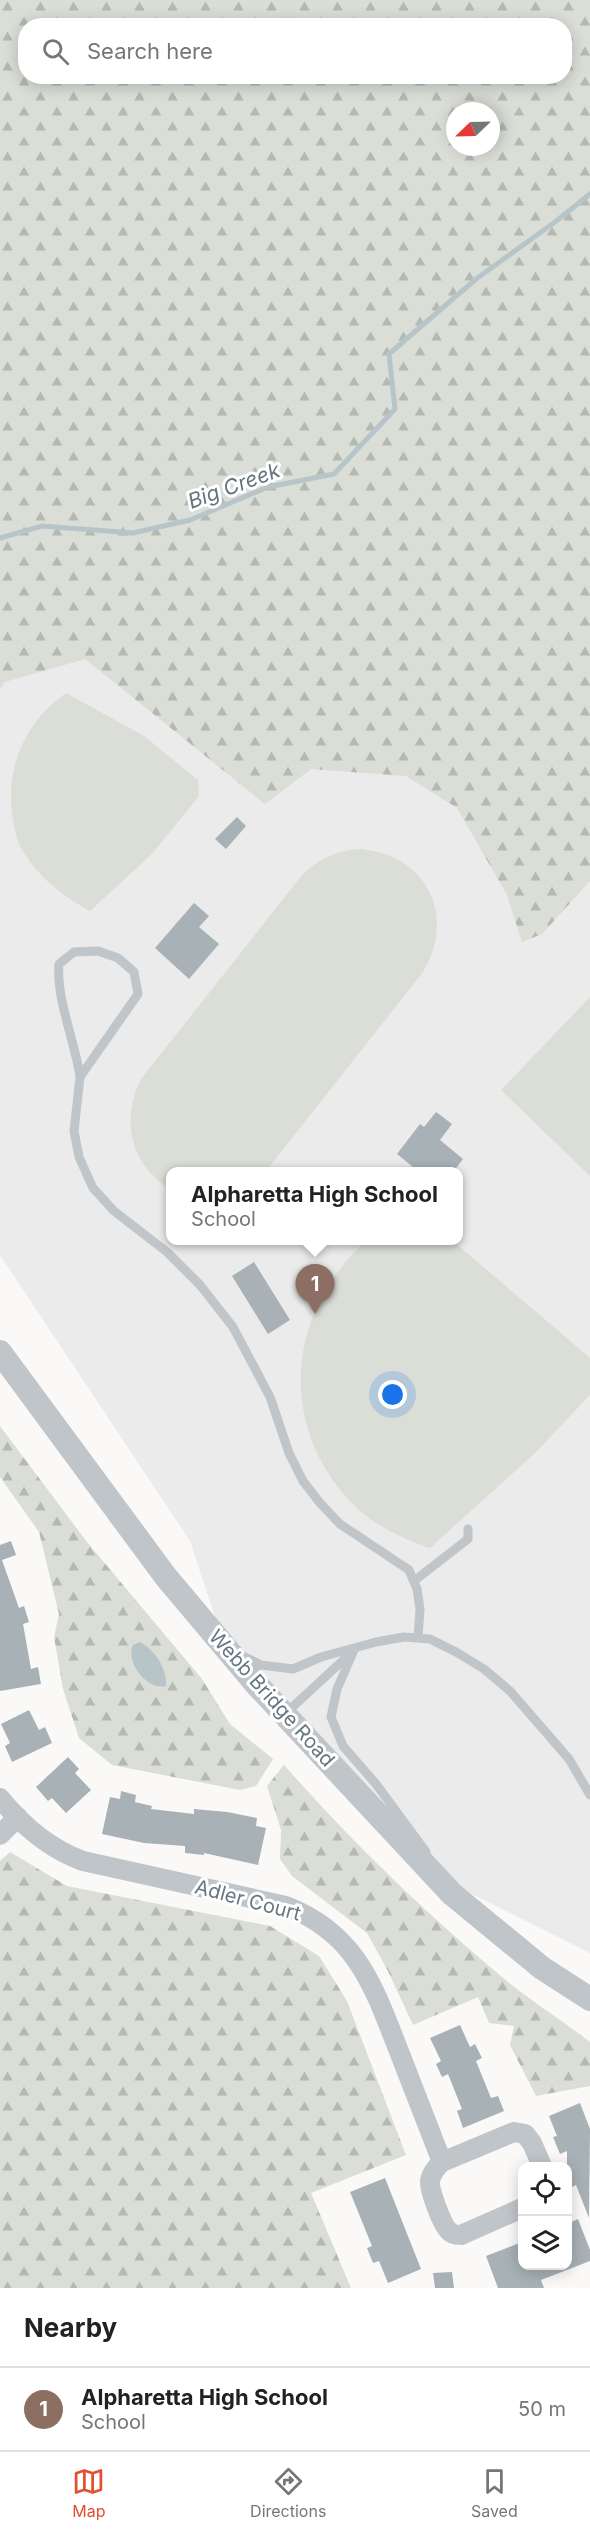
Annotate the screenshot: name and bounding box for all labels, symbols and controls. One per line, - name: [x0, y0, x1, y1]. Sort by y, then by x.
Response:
- search box: [18, 18, 572, 84]
- icon: search: [39, 35, 72, 68]
- text: Search here: [87, 38, 213, 64]
- north arrow: [446, 102, 500, 156]
- water label: Big Creek: [184, 457, 284, 514]
- popup: [166, 1167, 463, 1245]
- text: Alpharetta High School: [191, 1181, 438, 1207]
- text: School: [191, 1207, 256, 1231]
- pin: 1: [296, 1264, 334, 1314]
- your location: [378, 1380, 407, 1409]
- street label: Webb Bridge Road: [204, 1624, 340, 1772]
- street label: Adler Court: [192, 1874, 304, 1926]
- map controls: [518, 2162, 572, 2270]
- button: locate: [518, 2162, 572, 2216]
- button: layers: [518, 2216, 572, 2270]
- text: Nearby: [24, 2312, 117, 2343]
- text: Alpharetta High School: [81, 2384, 328, 2410]
- text: 1: [39, 2397, 48, 2421]
- text: 50 m: [518, 2397, 566, 2421]
- text: School: [81, 2410, 146, 2434]
- tab: Map: [72, 2465, 106, 2521]
- tab: Directions: [250, 2465, 326, 2521]
- tab: Saved: [471, 2465, 518, 2521]

